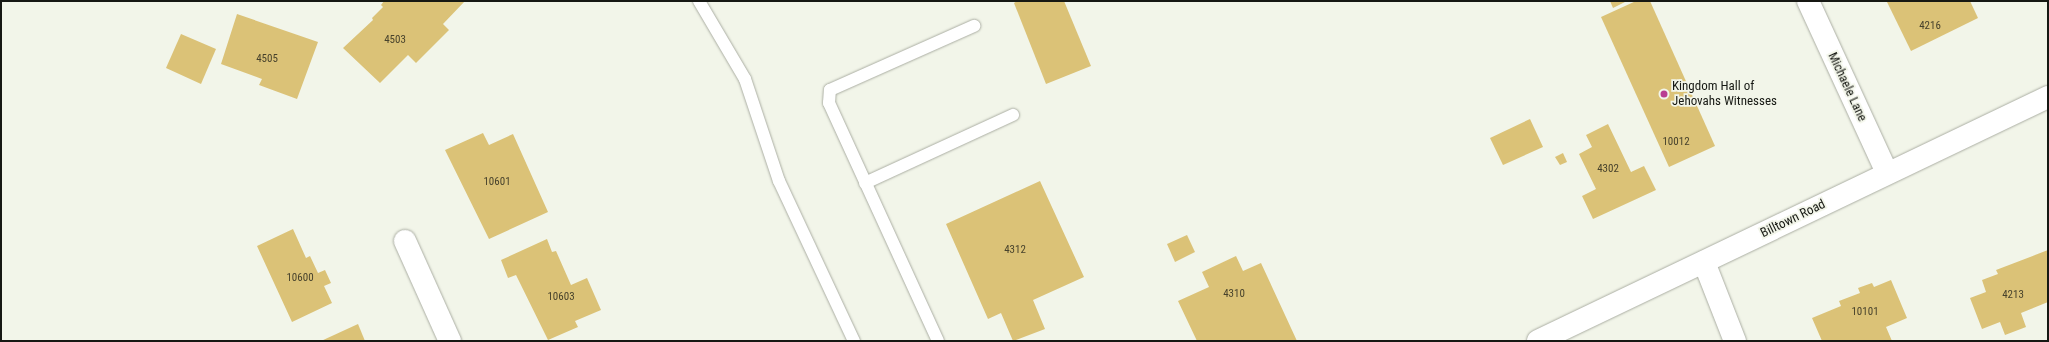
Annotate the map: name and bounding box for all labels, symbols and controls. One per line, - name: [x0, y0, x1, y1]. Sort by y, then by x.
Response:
- house number: 4216: [1919, 19, 1941, 33]
- house number: 4503: [384, 33, 406, 47]
- street label: Michaele Lane: [1824, 50, 1870, 124]
- house number: 4505: [256, 52, 278, 66]
- place label: Kingdom Hall of Jehovahs Witnesses: [1672, 79, 1777, 110]
- marker: Kingdom Hall of Jehovahs Witnesses: [1659, 89, 1669, 99]
- house number: 10012: [1662, 135, 1690, 149]
- house number: 4302: [1597, 162, 1619, 176]
- house number: 10601: [483, 175, 511, 189]
- street label: Billtown Road: [1758, 197, 1828, 241]
- house number: 4312: [1004, 243, 1026, 257]
- house number: 10600: [286, 271, 314, 285]
- house number: 4310: [1223, 287, 1245, 301]
- house number: 4213: [2002, 288, 2024, 302]
- house number: 10603: [547, 290, 575, 304]
- house number: 10101: [1851, 305, 1879, 319]

